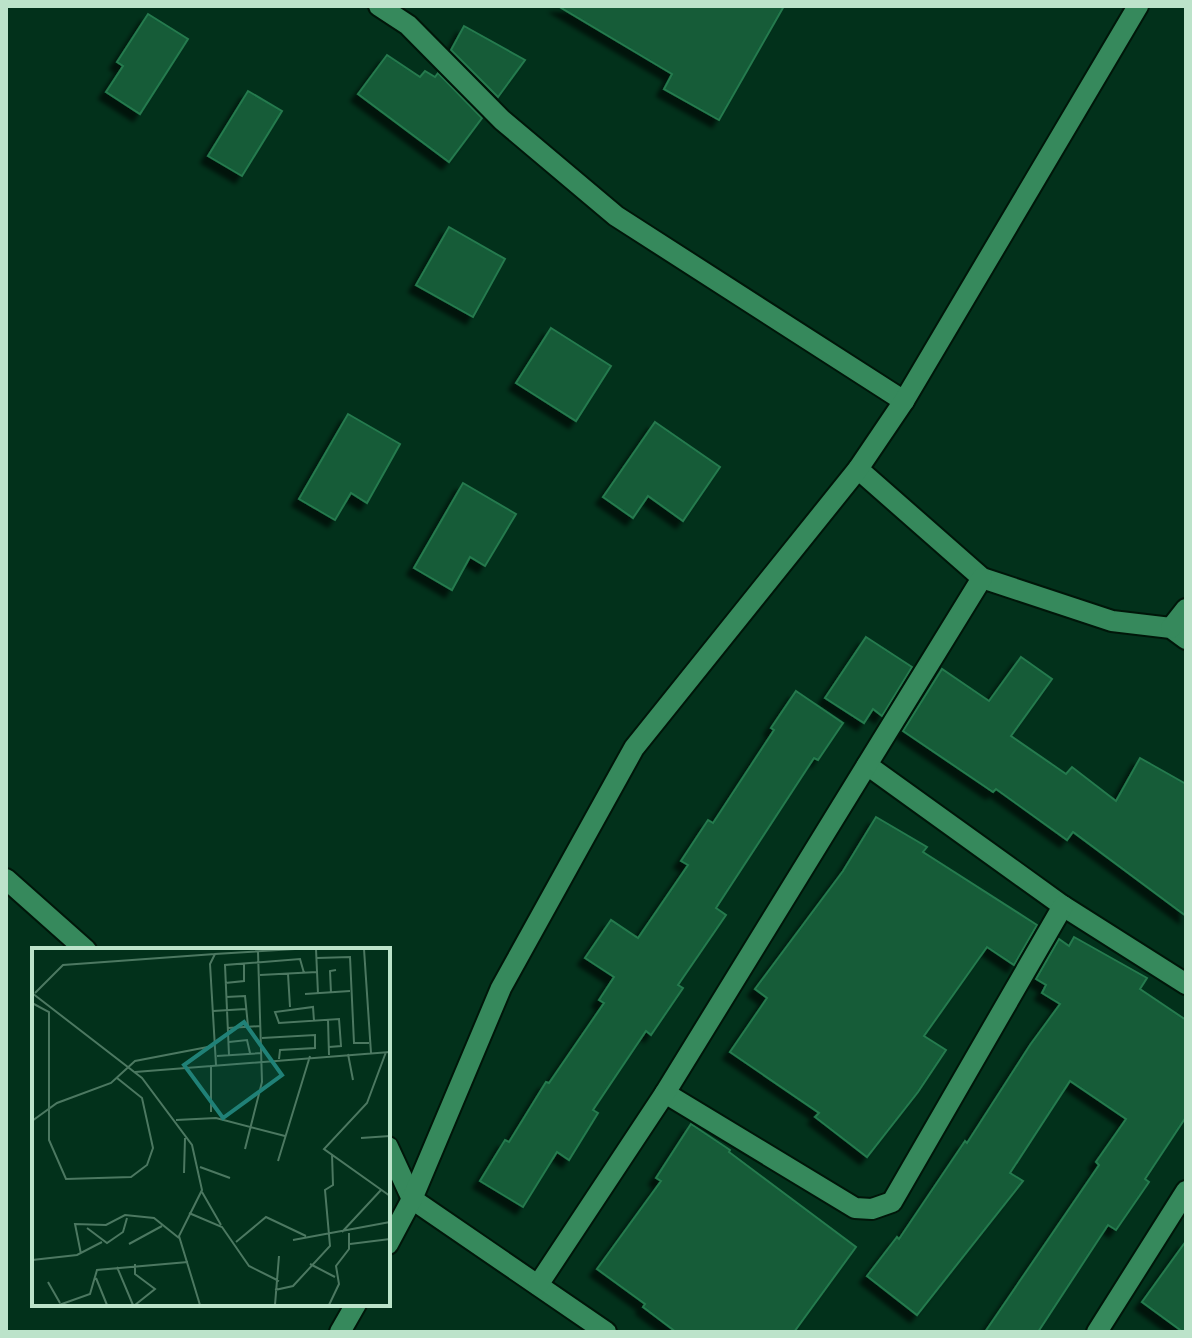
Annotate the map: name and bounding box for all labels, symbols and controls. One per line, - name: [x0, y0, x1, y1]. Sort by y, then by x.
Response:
- inset map: [32, 948, 390, 1306]

